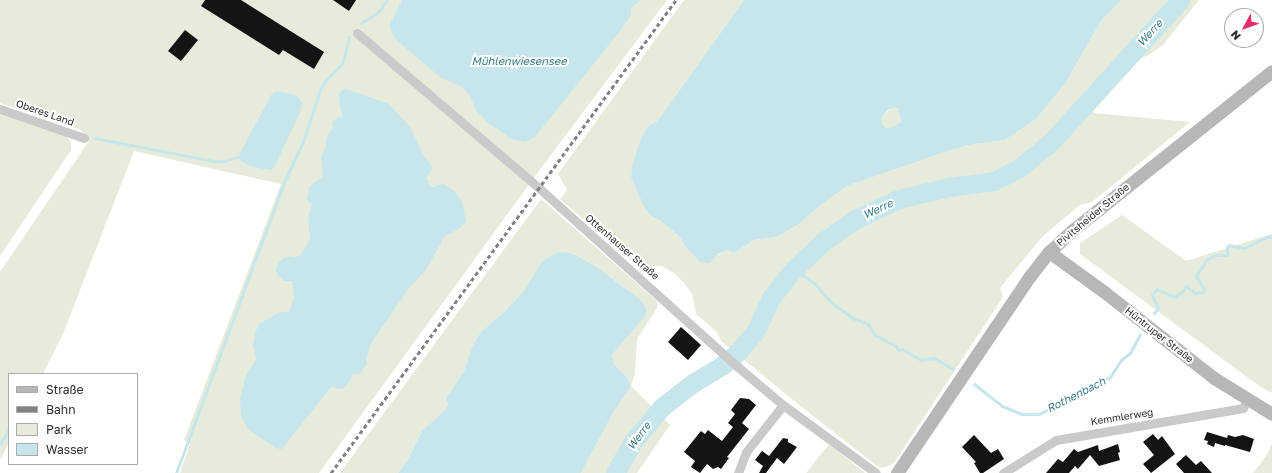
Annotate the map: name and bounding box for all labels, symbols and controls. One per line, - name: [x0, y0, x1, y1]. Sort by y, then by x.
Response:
- north arrow: [1224, 8, 1264, 48]
- water label: Werre: [1135, 17, 1165, 49]
- text: N: [1228, 28, 1243, 43]
- water label: Mühlenwiesensee: [471, 54, 567, 68]
- street label: Oberes Land: [14, 97, 76, 129]
- street label: Pivitsheider Straße: [1054, 181, 1132, 249]
- water label: Werre: [861, 196, 895, 222]
- street label: Ottenhauser Straße: [583, 212, 661, 282]
- street label: Hüntruper Straße: [1123, 305, 1195, 365]
- legend: [8, 373, 138, 465]
- water label: Rothenbach: [1044, 375, 1108, 415]
- text: Straße: [46, 382, 84, 397]
- text: Bahn: [46, 402, 76, 417]
- street label: Kemmlerweg: [1090, 406, 1154, 428]
- water label: Werre: [624, 419, 654, 453]
- text: Park: [46, 422, 72, 437]
- text: Wasser: [46, 442, 88, 457]

